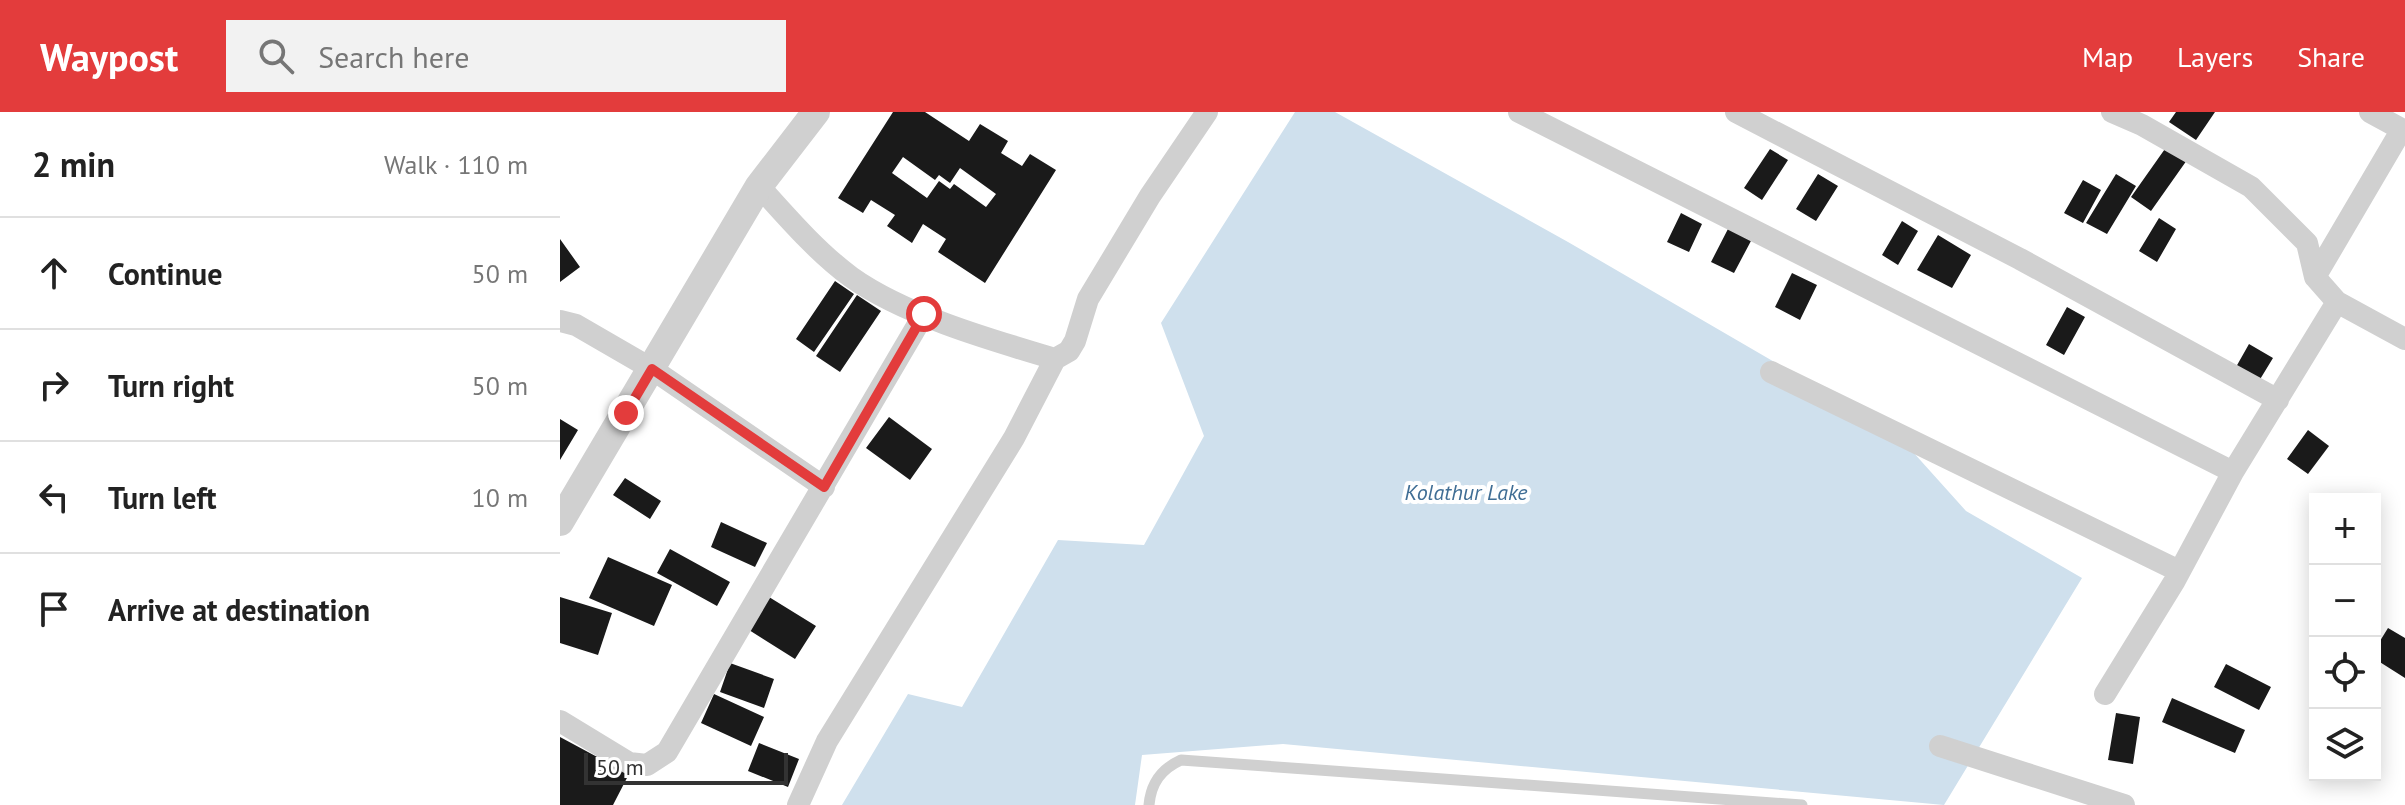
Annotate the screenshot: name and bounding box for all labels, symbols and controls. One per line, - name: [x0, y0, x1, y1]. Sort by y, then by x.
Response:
- search box: [226, 20, 786, 92]
- text: Waypost: [40, 32, 178, 81]
- icon: search: [254, 34, 298, 78]
- text: Search here: [318, 37, 469, 76]
- text: Map: [2082, 38, 2133, 75]
- text: Layers: [2177, 38, 2253, 75]
- text: Share: [2297, 38, 2365, 75]
- text: 2 min: [32, 142, 115, 186]
- text: Walk · 110 m: [384, 148, 528, 181]
- icon: ahead: [32, 251, 76, 295]
- text: Continue: [108, 254, 222, 293]
- text: 50 m: [472, 257, 528, 290]
- route start: [906, 296, 942, 332]
- icon: right: [32, 363, 76, 407]
- text: Turn right: [108, 366, 234, 405]
- text: 50 m: [472, 369, 528, 402]
- route end: [608, 395, 644, 431]
- icon: left: [32, 475, 76, 519]
- text: Turn left: [108, 478, 216, 517]
- water label: Kolathur Lake: [1405, 478, 1528, 506]
- text: 10 m: [472, 481, 528, 514]
- map controls: [2309, 493, 2381, 781]
- button: +: [2309, 493, 2381, 565]
- button: −: [2309, 565, 2381, 637]
- icon: arrive: [32, 587, 76, 631]
- text: Arrive at destination: [108, 590, 370, 629]
- button: locate: [2309, 637, 2381, 709]
- button: layers: [2309, 709, 2381, 781]
- scale bar: [584, 749, 788, 785]
- text: 50 m: [596, 753, 644, 781]

